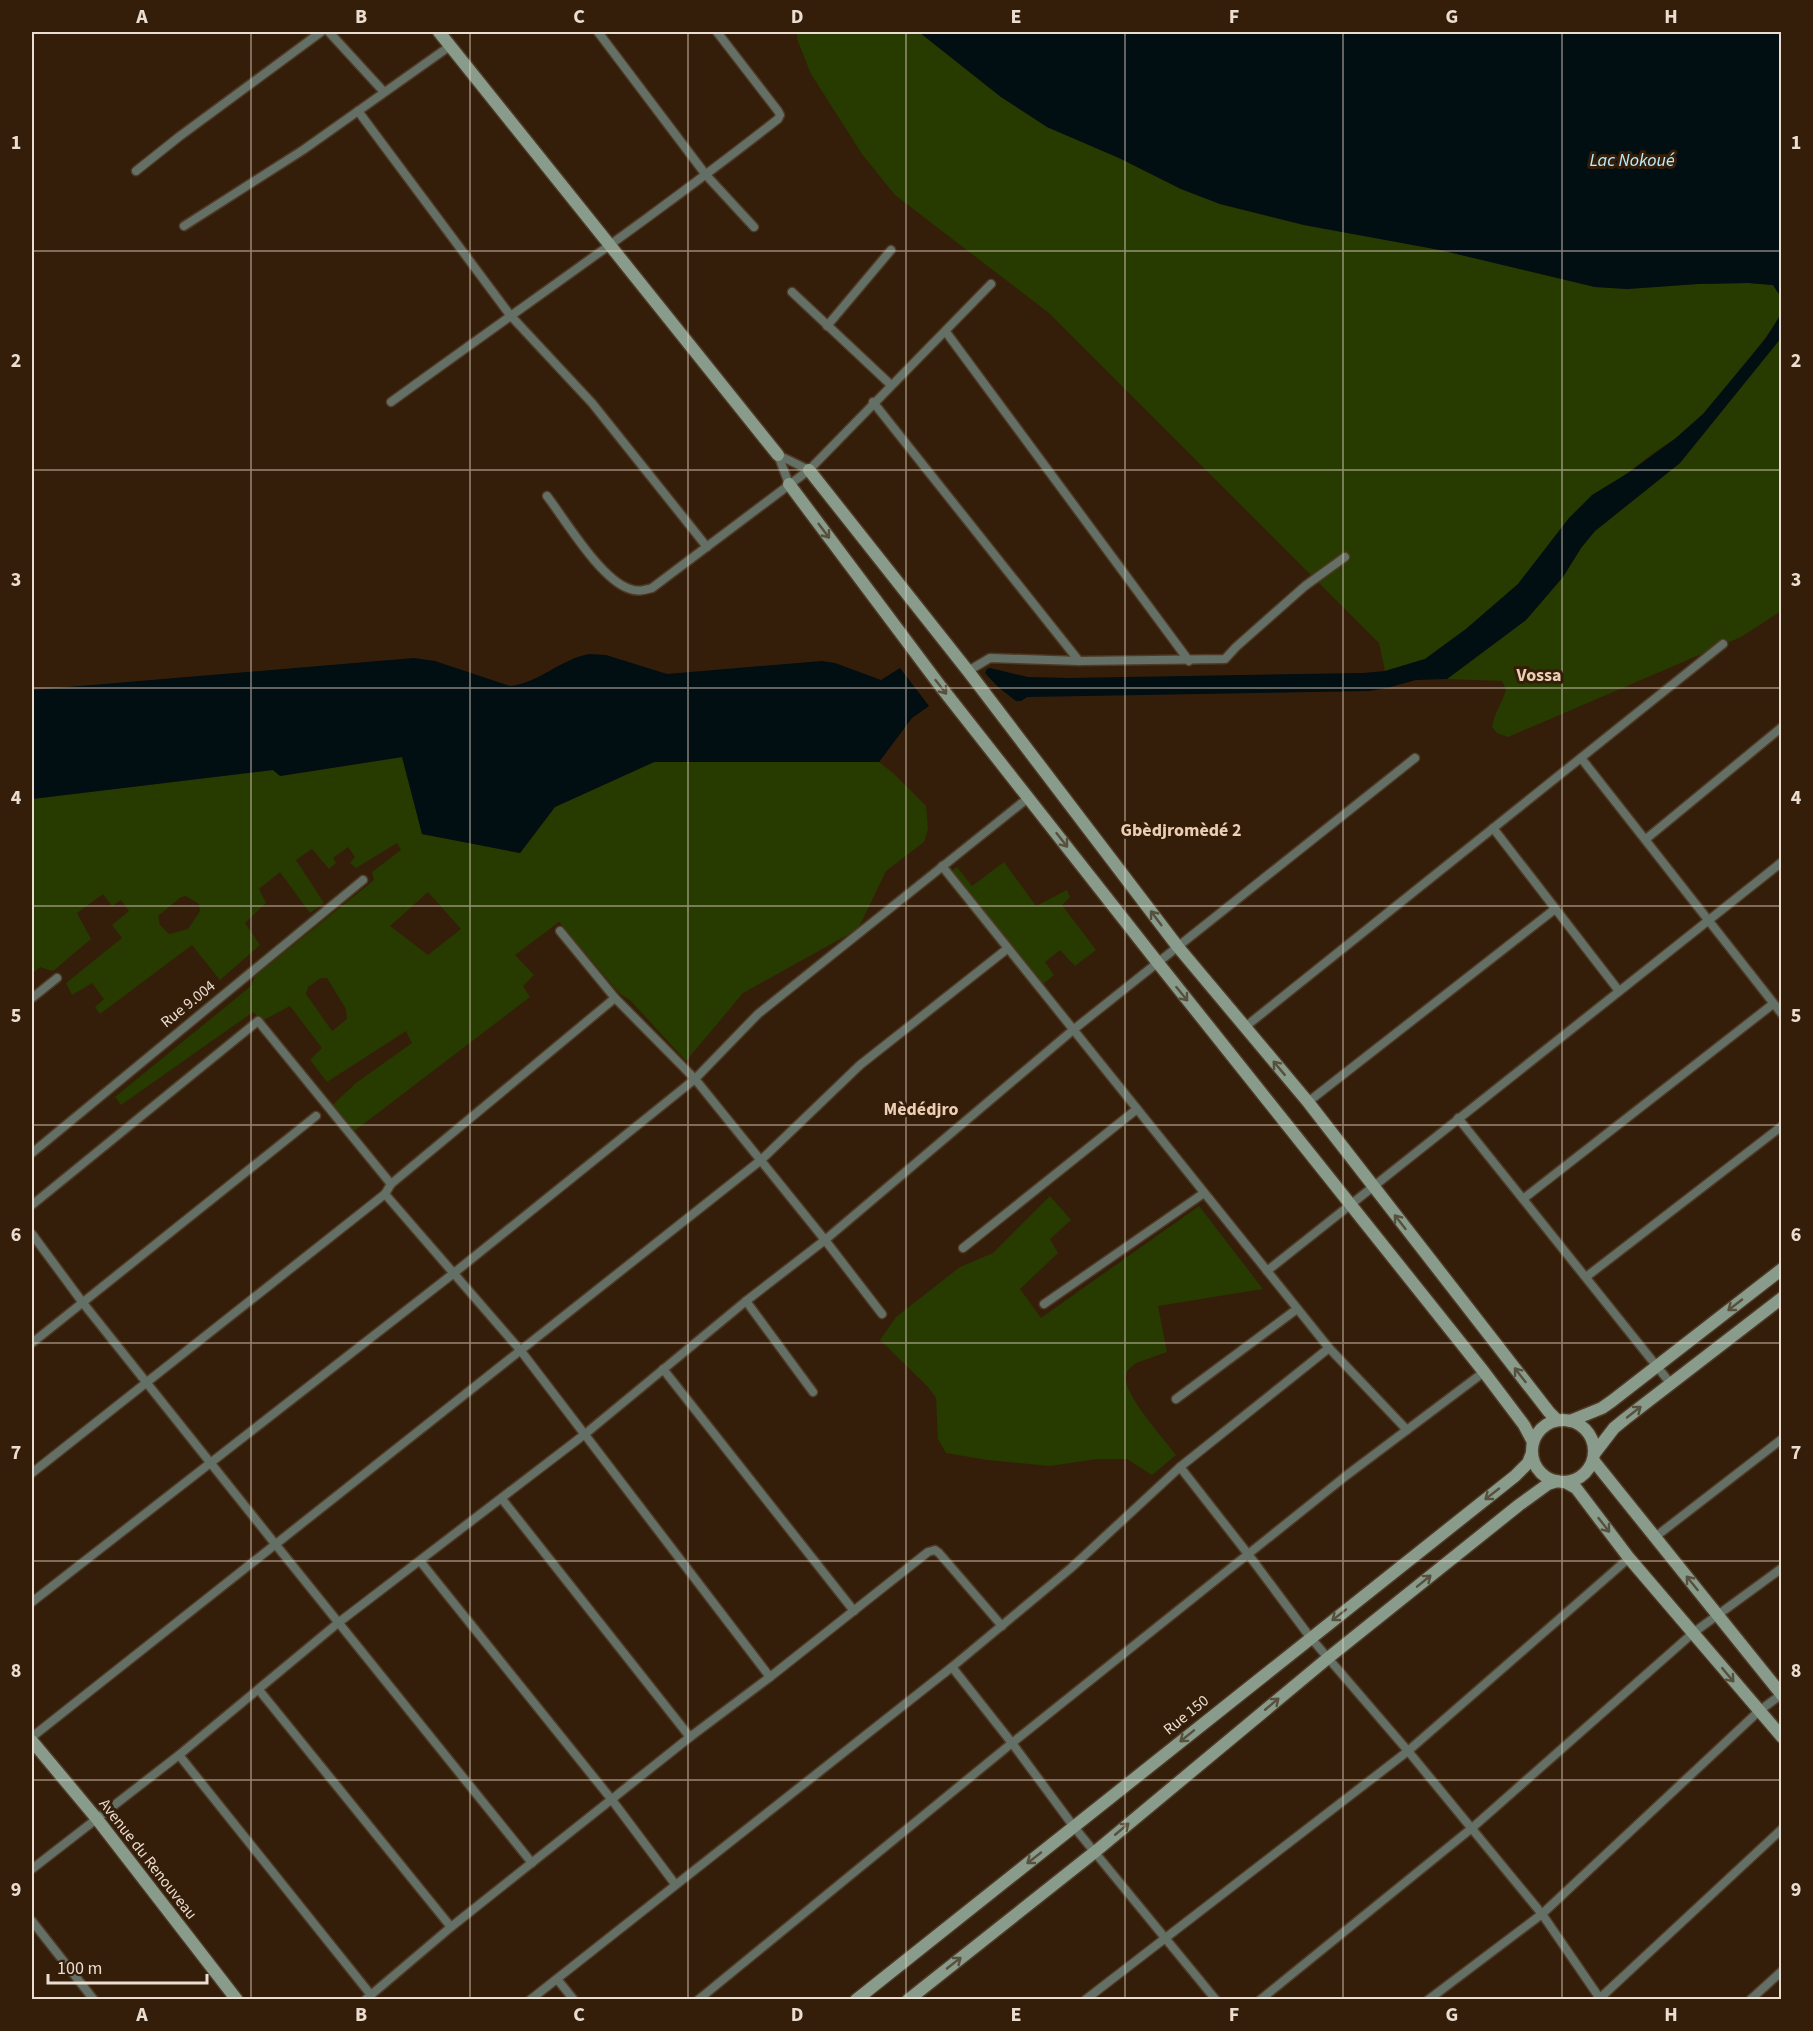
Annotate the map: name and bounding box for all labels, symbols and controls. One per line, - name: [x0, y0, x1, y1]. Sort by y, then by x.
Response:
- text: A: [135, 3, 148, 31]
- text: B: [355, 3, 367, 31]
- text: C: [573, 3, 585, 31]
- text: D: [791, 3, 803, 31]
- text: E: [1011, 3, 1021, 31]
- text: F: [1229, 3, 1239, 31]
- text: G: [1446, 3, 1458, 31]
- text: H: [1664, 3, 1678, 31]
- text: 1: [11, 129, 21, 157]
- text: 1: [1791, 129, 1801, 157]
- water label: Lac Nokoué: [1589, 148, 1675, 173]
- text: 2: [11, 347, 21, 375]
- text: 2: [1791, 347, 1801, 375]
- one-way arrow: [818, 523, 831, 539]
- text: 3: [11, 566, 21, 594]
- text: 3: [1791, 566, 1801, 594]
- district label: Vossa: [1515, 663, 1562, 688]
- one-way arrow: [935, 679, 947, 695]
- text: 4: [11, 784, 22, 812]
- text: 4: [1791, 784, 1802, 812]
- district label: Gbèdjromèdé 2: [1121, 818, 1241, 843]
- one-way arrow: [1055, 832, 1068, 848]
- one-way arrow: [1149, 910, 1162, 926]
- street label: Rue 9.004: [156, 975, 220, 1033]
- one-way arrow: [1176, 986, 1189, 1002]
- text: 5: [11, 1002, 21, 1030]
- text: 5: [1791, 1002, 1801, 1030]
- one-way arrow: [1273, 1060, 1286, 1076]
- district label: Mèdédjro: [884, 1097, 958, 1122]
- one-way arrow: [1393, 1214, 1406, 1230]
- text: 6: [11, 1221, 21, 1249]
- text: 6: [1791, 1221, 1801, 1249]
- one-way arrow: [1728, 1298, 1744, 1311]
- one-way arrow: [1513, 1368, 1526, 1384]
- one-way arrow: [1626, 1406, 1642, 1419]
- text: 7: [11, 1439, 21, 1467]
- text: 7: [1791, 1439, 1801, 1467]
- one-way arrow: [1484, 1488, 1500, 1501]
- one-way arrow: [1598, 1516, 1610, 1532]
- one-way arrow: [1416, 1574, 1431, 1588]
- one-way arrow: [1686, 1576, 1699, 1592]
- one-way arrow: [1331, 1608, 1347, 1621]
- text: 8: [11, 1657, 21, 1685]
- text: 8: [1791, 1657, 1801, 1685]
- one-way arrow: [1722, 1667, 1735, 1683]
- street label: Rue 150: [1159, 1690, 1213, 1740]
- one-way arrow: [1264, 1697, 1279, 1711]
- one-way arrow: [1179, 1730, 1195, 1743]
- street label: Avenue du Renouveau: [94, 1794, 202, 1924]
- one-way arrow: [1114, 1822, 1130, 1835]
- one-way arrow: [1026, 1852, 1042, 1865]
- text: 9: [11, 1876, 21, 1904]
- text: 9: [1791, 1876, 1801, 1904]
- scale bar: [48, 1947, 207, 1985]
- text: 100 m: [57, 1956, 102, 1981]
- one-way arrow: [945, 1957, 961, 1970]
- text: A: [135, 2001, 148, 2029]
- text: B: [355, 2001, 367, 2029]
- text: C: [573, 2001, 585, 2029]
- text: D: [791, 2001, 803, 2029]
- text: E: [1011, 2001, 1021, 2029]
- text: F: [1229, 2001, 1239, 2029]
- text: G: [1446, 2001, 1458, 2029]
- text: H: [1664, 2001, 1678, 2029]

